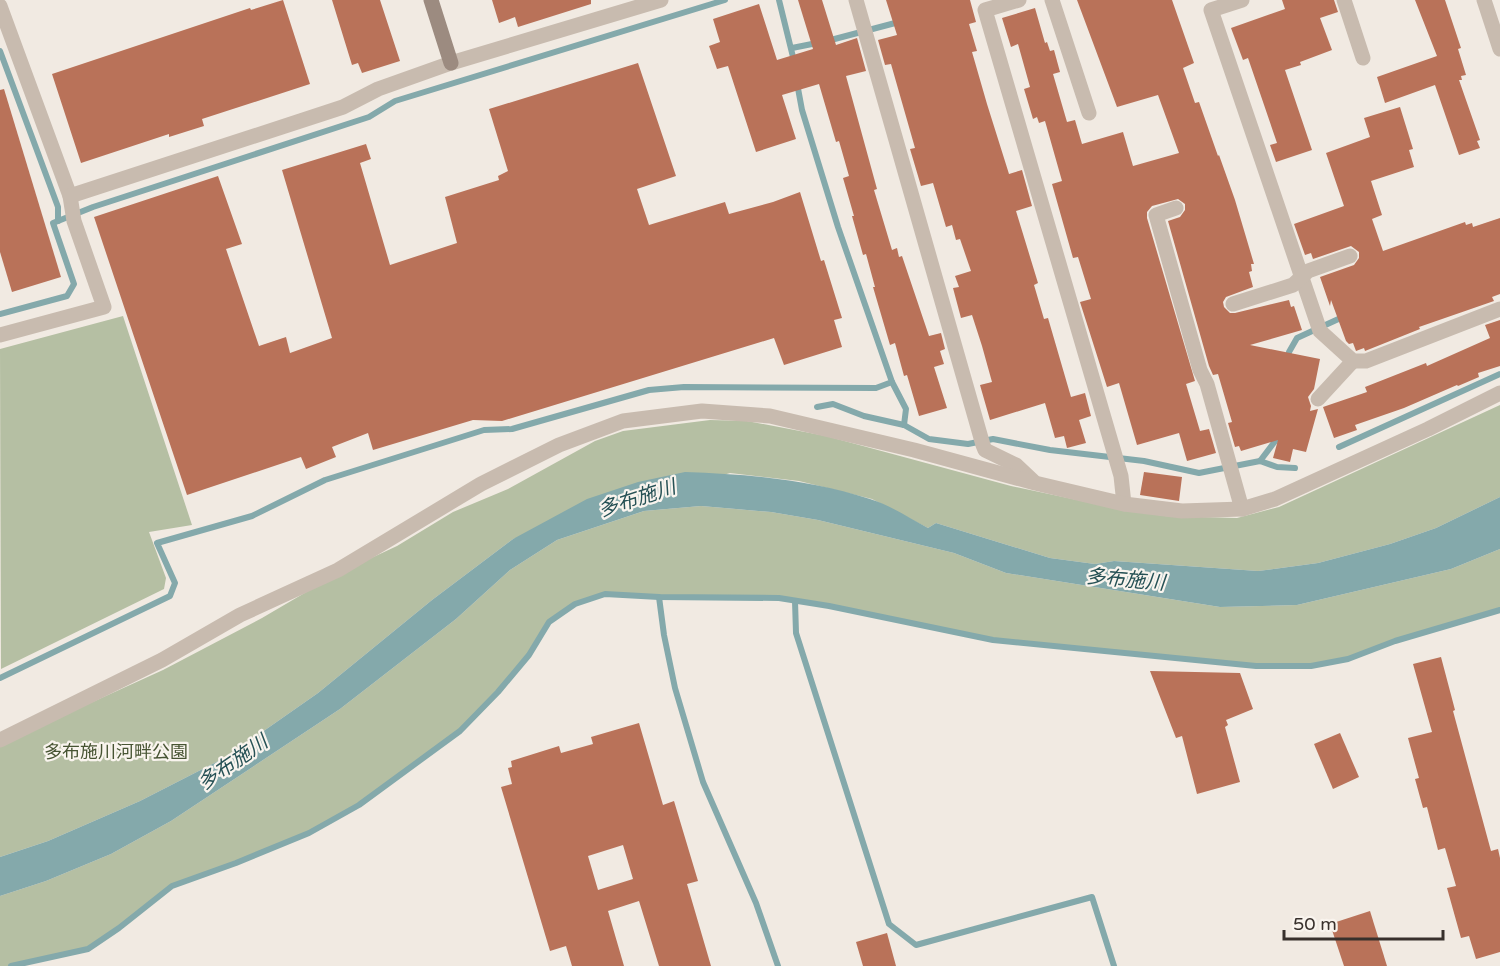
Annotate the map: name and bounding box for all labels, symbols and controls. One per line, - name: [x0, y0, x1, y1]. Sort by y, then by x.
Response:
- water label: 多布施川: [595, 475, 681, 523]
- water label: 多布施川: [1084, 565, 1168, 596]
- water label: 多布施川: [193, 729, 274, 796]
- park label: 多布施川河畔公園: [44, 741, 188, 763]
- scale bar: [1284, 903, 1443, 941]
- text: 50 m: [1293, 913, 1337, 935]

